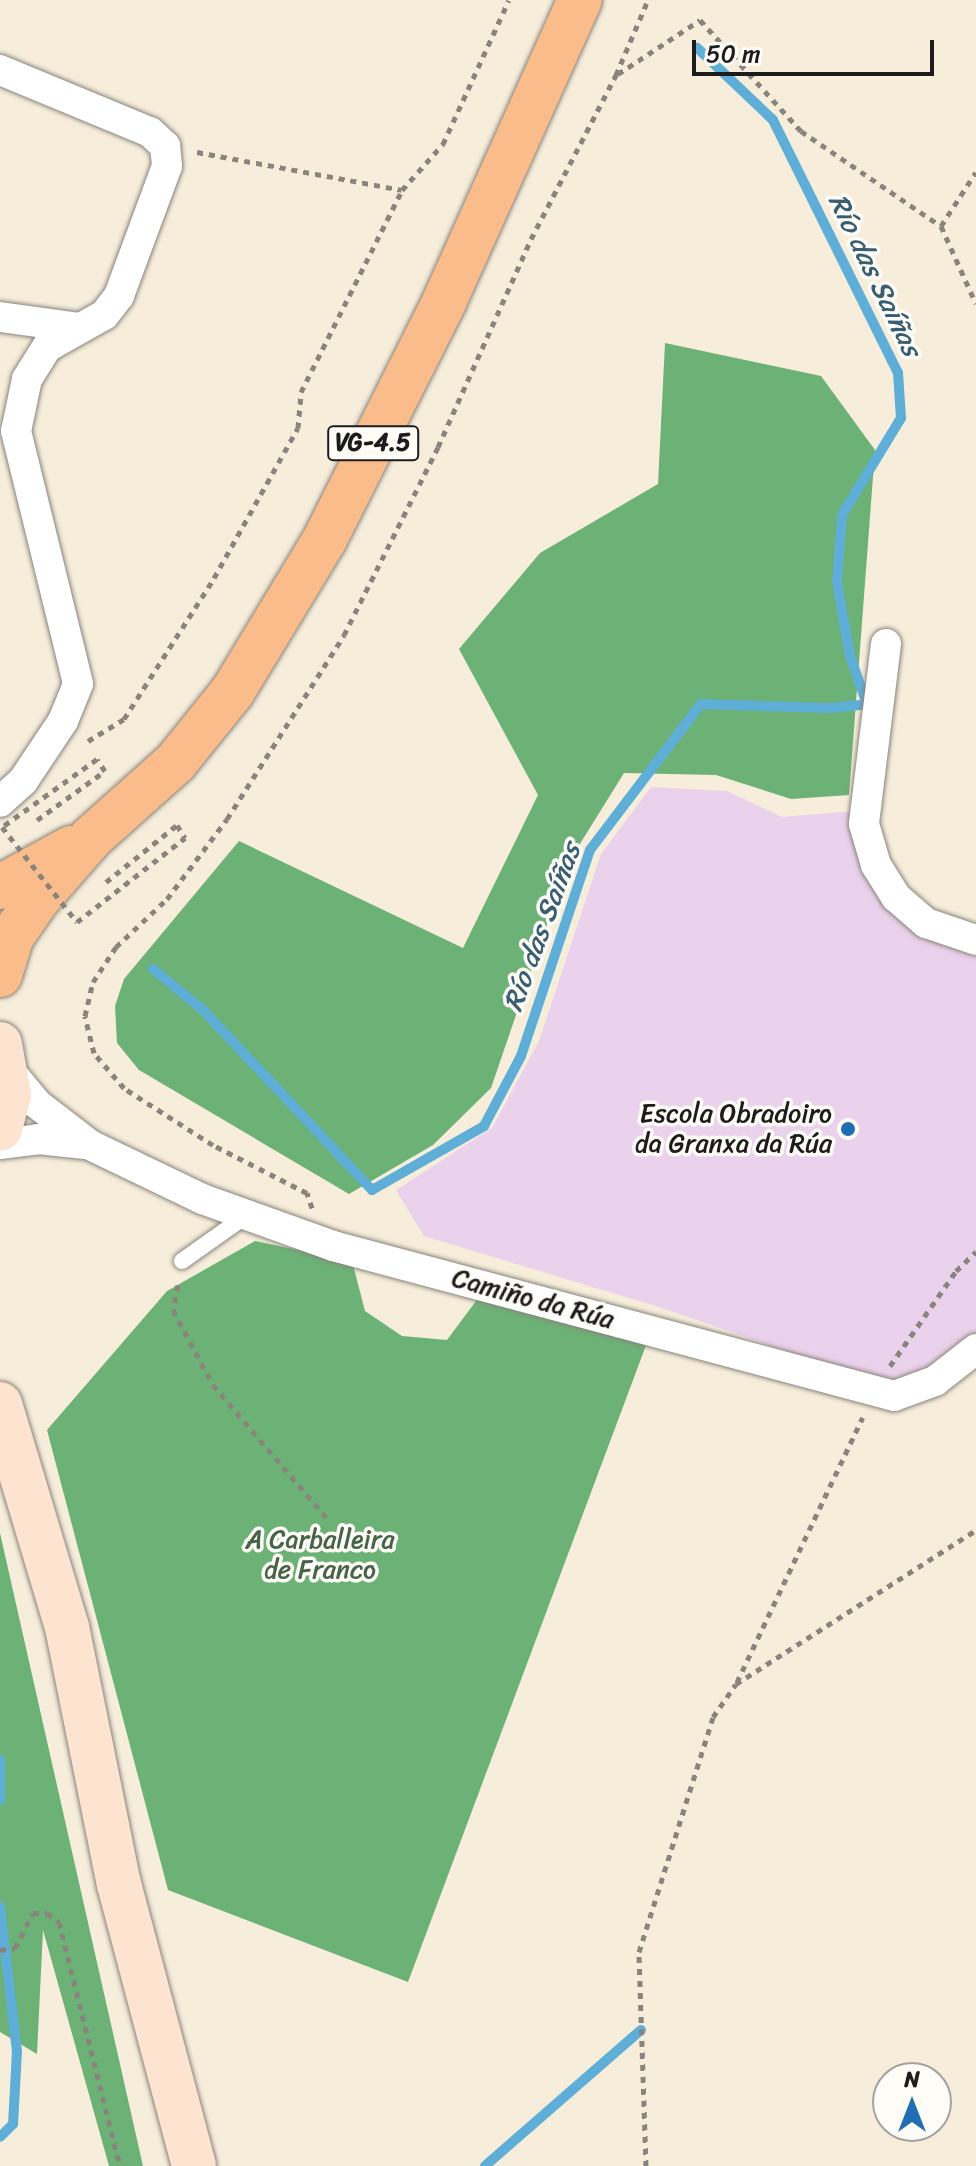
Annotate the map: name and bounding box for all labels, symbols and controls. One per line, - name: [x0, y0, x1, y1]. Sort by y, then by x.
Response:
- scale bar: [696, 24, 938, 74]
- text: 50 m: [706, 33, 761, 75]
- water label: Río das Saíñas: [821, 188, 929, 362]
- road number: VG-4.5: [327, 423, 419, 463]
- water label: Río das Saíñas: [496, 838, 588, 1016]
- place label: Escola Obradoiro da Granxa da Rúa: [635, 1098, 832, 1160]
- marker: Escola Obradoiro da Granxa da Rúa: [839, 1120, 857, 1138]
- street label: Camiño da Rúa: [449, 1262, 617, 1336]
- park label: A Carballeira de Franco: [246, 1524, 394, 1586]
- text: N: [904, 2060, 920, 2099]
- north arrow: [872, 2062, 952, 2142]

